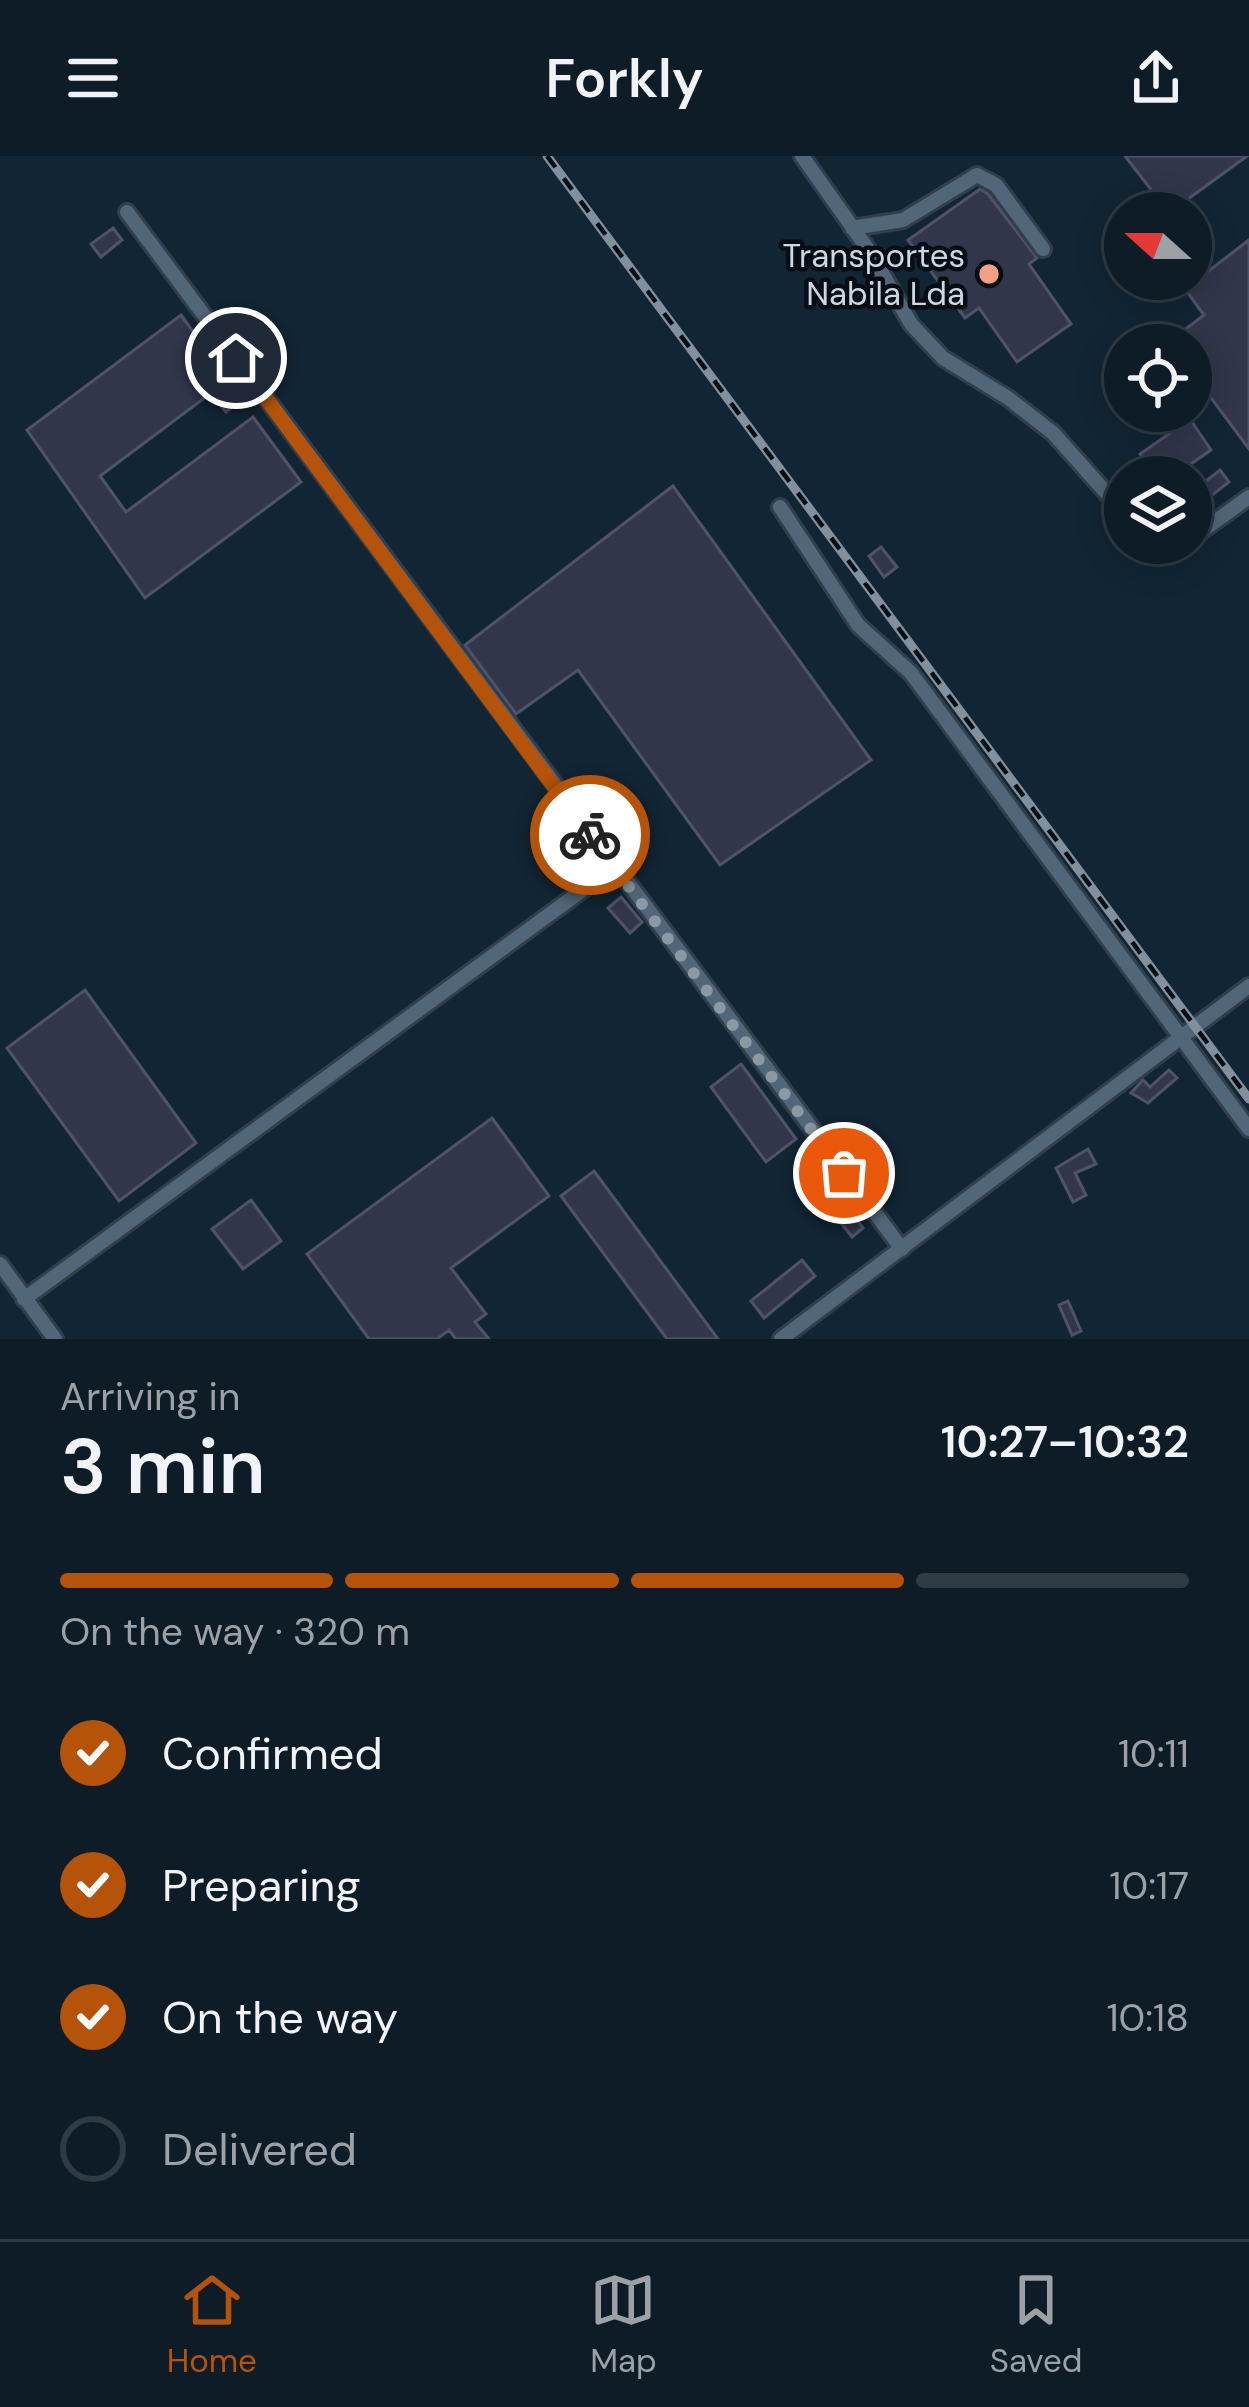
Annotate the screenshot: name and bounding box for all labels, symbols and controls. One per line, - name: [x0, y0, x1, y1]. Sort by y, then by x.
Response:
- text: Forkly: [545, 43, 704, 114]
- icon: menu: [60, 45, 126, 111]
- icon: share: [1123, 45, 1189, 111]
- north arrow: [1104, 192, 1212, 300]
- map controls: [1104, 192, 1212, 564]
- place label: Transportes Nabila Lda: [782, 234, 965, 315]
- marker: Transportes Nabila Lda: [976, 261, 1002, 287]
- pin: [185, 307, 287, 409]
- button: locate: [1104, 324, 1212, 432]
- icon: home: [203, 325, 269, 391]
- button: layers: [1104, 456, 1212, 564]
- courier: [530, 775, 650, 895]
- icon: bike: [557, 802, 623, 868]
- pin: [793, 1122, 895, 1224]
- icon: bag: [811, 1140, 877, 1206]
- text: Arriving in: [60, 1371, 240, 1422]
- text: 10:27–10:32: [941, 1412, 1189, 1471]
- text: 3 min: [60, 1416, 266, 1517]
- text: On the way · 320 m: [60, 1606, 410, 1657]
- icon: check: [60, 1720, 126, 1786]
- text: Confirmed: [162, 1724, 383, 1783]
- text: 10:11: [1118, 1728, 1189, 1779]
- icon: check: [60, 1852, 126, 1918]
- text: Preparing: [162, 1856, 361, 1915]
- text: 10:17: [1109, 1860, 1189, 1911]
- icon: check: [60, 1984, 126, 2050]
- text: On the way: [162, 1988, 398, 2047]
- text: 10:18: [1106, 1992, 1189, 2043]
- text: Delivered: [162, 2120, 357, 2179]
- tab: Home: [167, 2267, 257, 2382]
- tab: Map: [590, 2267, 657, 2382]
- tab: Saved: [990, 2267, 1082, 2382]

